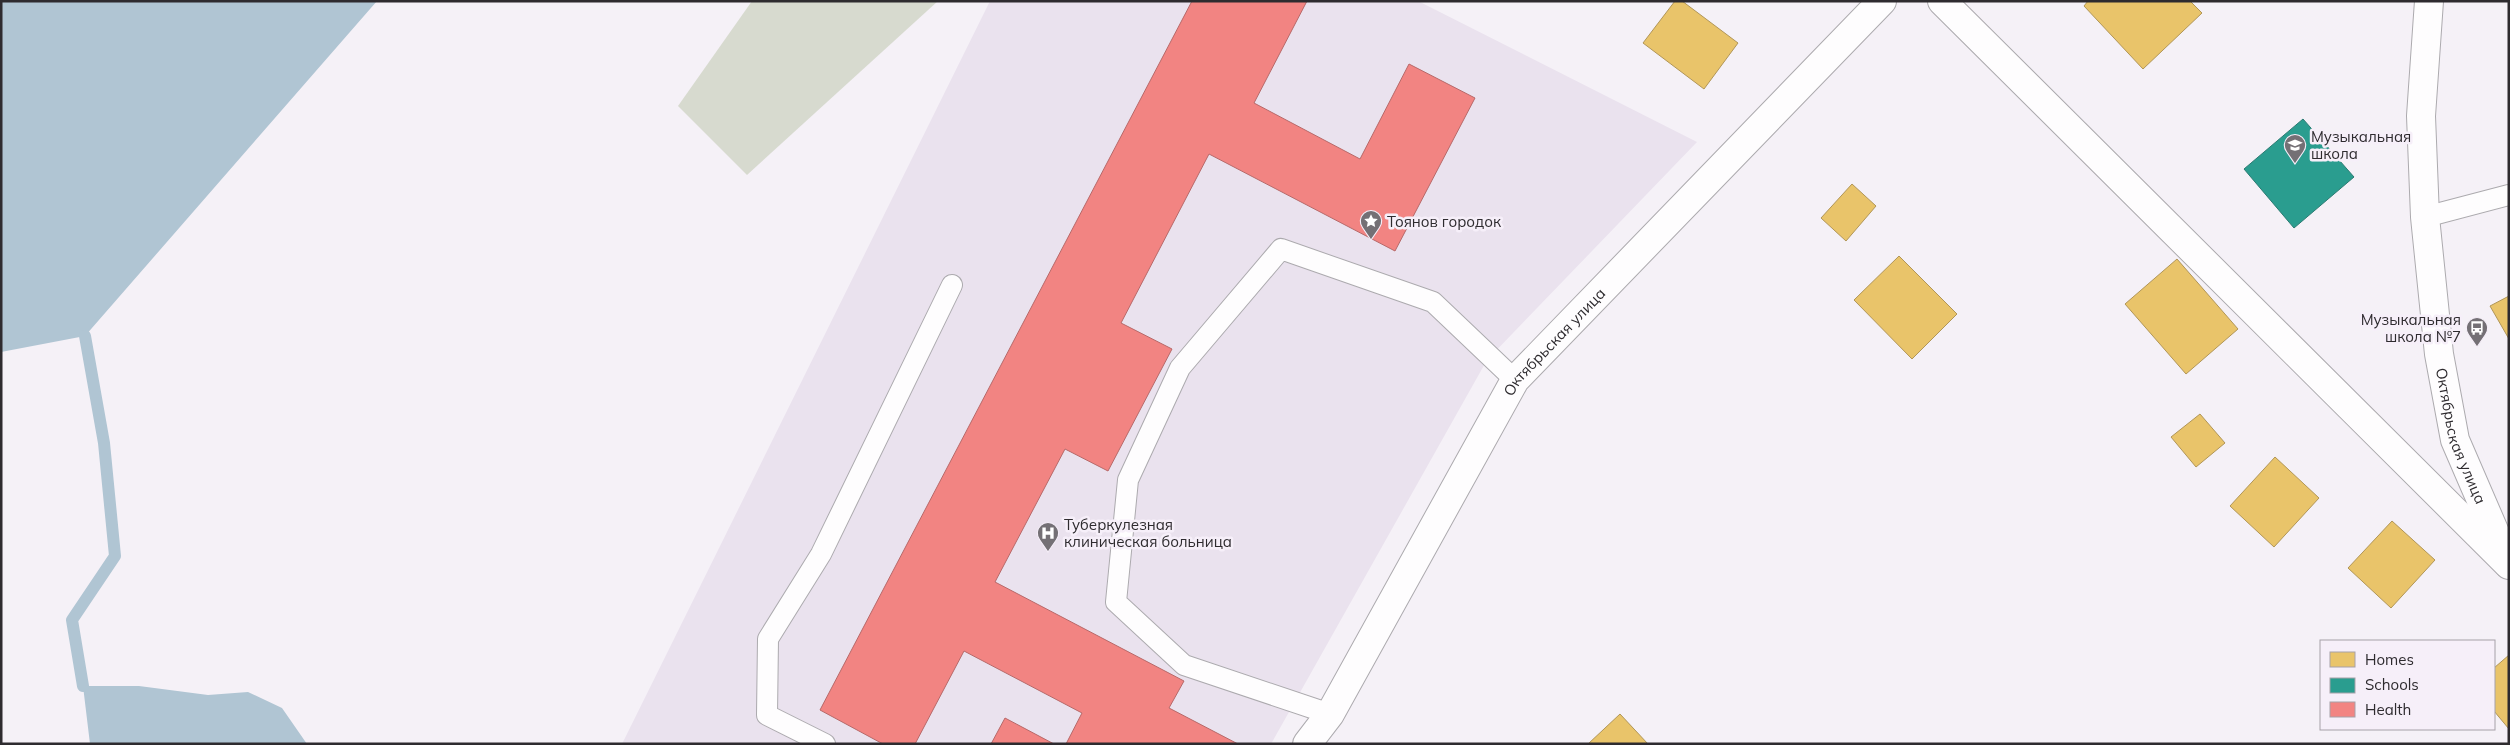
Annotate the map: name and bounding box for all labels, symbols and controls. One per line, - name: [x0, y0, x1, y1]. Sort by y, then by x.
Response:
- place label: Музыкальная школа: [2311, 127, 2411, 163]
- school or university icon: Музыкальная школа: [2283, 133, 2307, 164]
- place icon: Тоянов городок: [1359, 209, 1383, 240]
- place label: Тоянов городок: [1387, 212, 1502, 231]
- street label: Октябрьская улица: [1499, 283, 1609, 399]
- place label: Музыкальная школа №7: [2361, 310, 2461, 346]
- bus stop icon: Музыкальная школа №7: [2465, 316, 2489, 347]
- street label: Октябрьская улица: [2432, 366, 2491, 506]
- place label: Туберкулезная клиническая больница: [1064, 515, 1232, 551]
- hospital icon: Туберкулезная клиническая больница: [1036, 521, 1060, 552]
- legend: [2320, 640, 2495, 730]
- text: Homes: [2365, 650, 2414, 669]
- text: Schools: [2365, 675, 2419, 694]
- text: Health: [2365, 700, 2411, 719]

